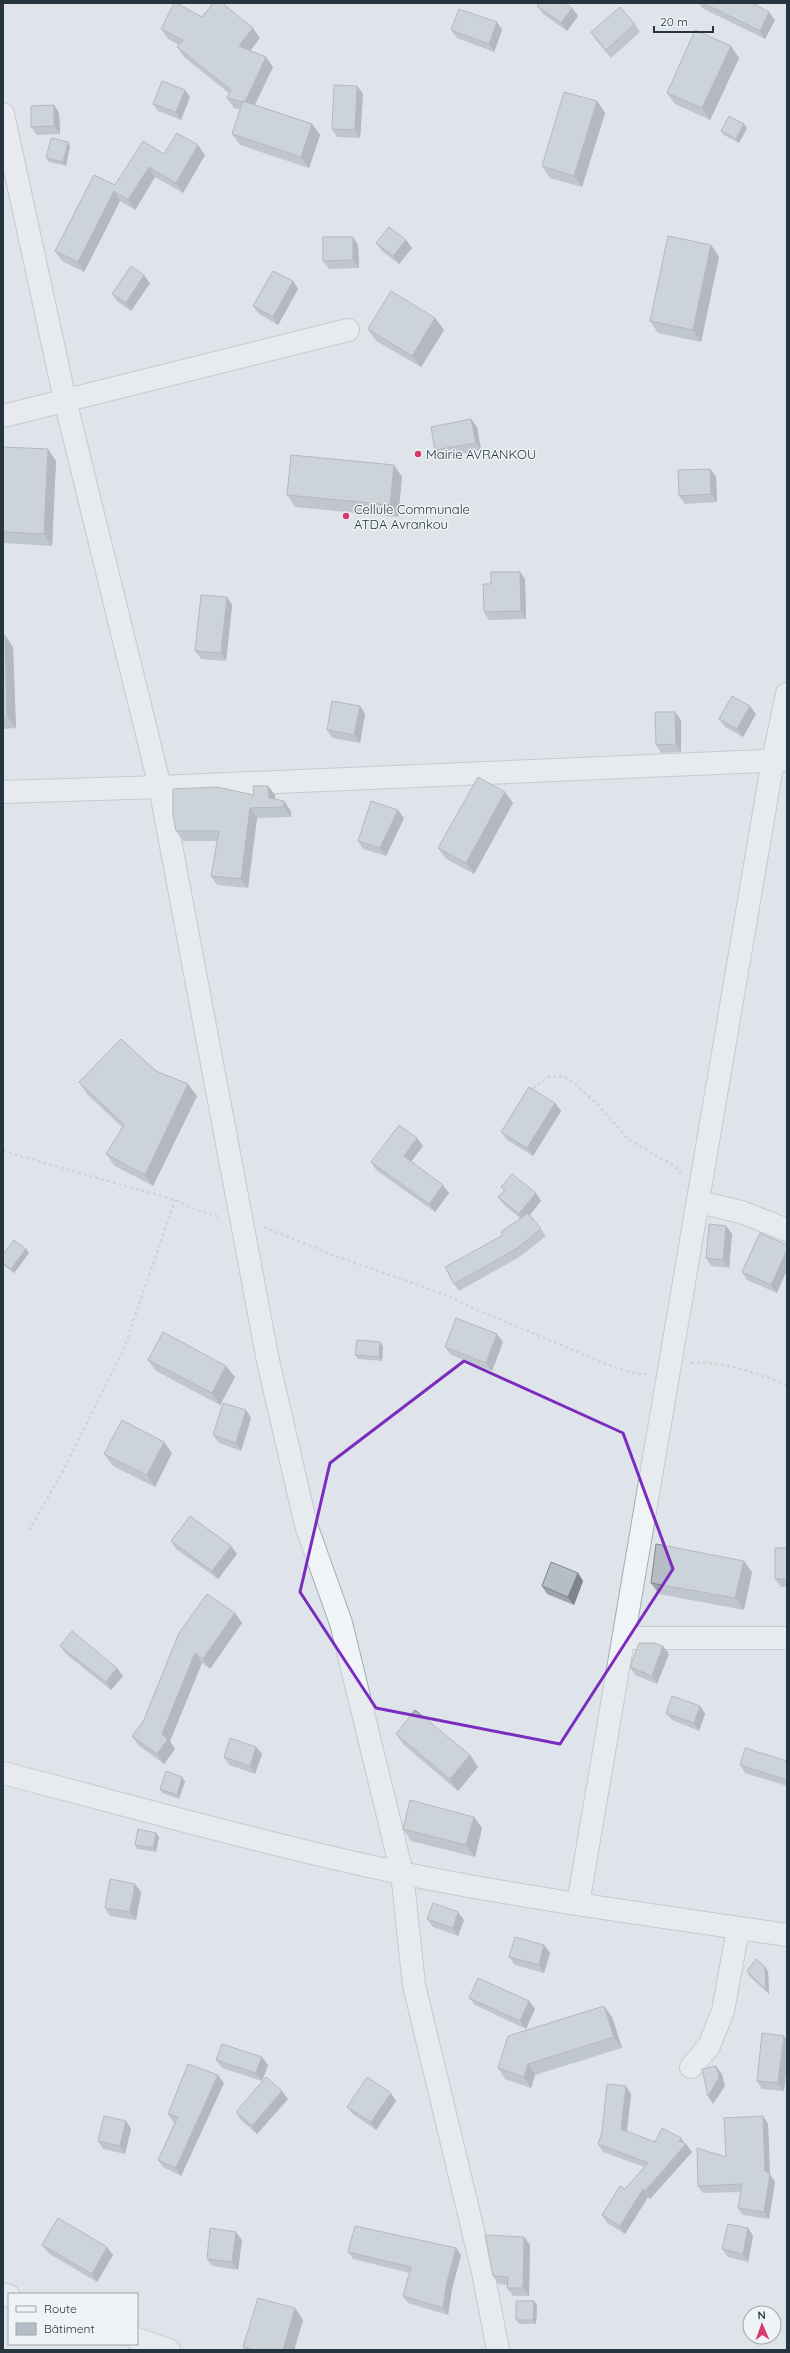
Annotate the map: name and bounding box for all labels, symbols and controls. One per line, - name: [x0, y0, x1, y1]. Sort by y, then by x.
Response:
- scale bar: [654, 8, 713, 34]
- text: 20 m: [660, 14, 688, 29]
- place label: Mairie AVRANKOU: [426, 446, 536, 462]
- marker: Mairie AVRANKOU: [413, 449, 423, 459]
- place label: Cellule Communale ATDA Avrankou: [354, 501, 470, 532]
- marker: Cellule Communale ATDA Avrankou: [341, 511, 351, 521]
- legend: [8, 2293, 138, 2345]
- text: Route: [44, 2301, 77, 2316]
- north arrow: [742, 2305, 782, 2345]
- text: N: [757, 2308, 766, 2322]
- text: Bâtiment: [44, 2321, 94, 2336]

